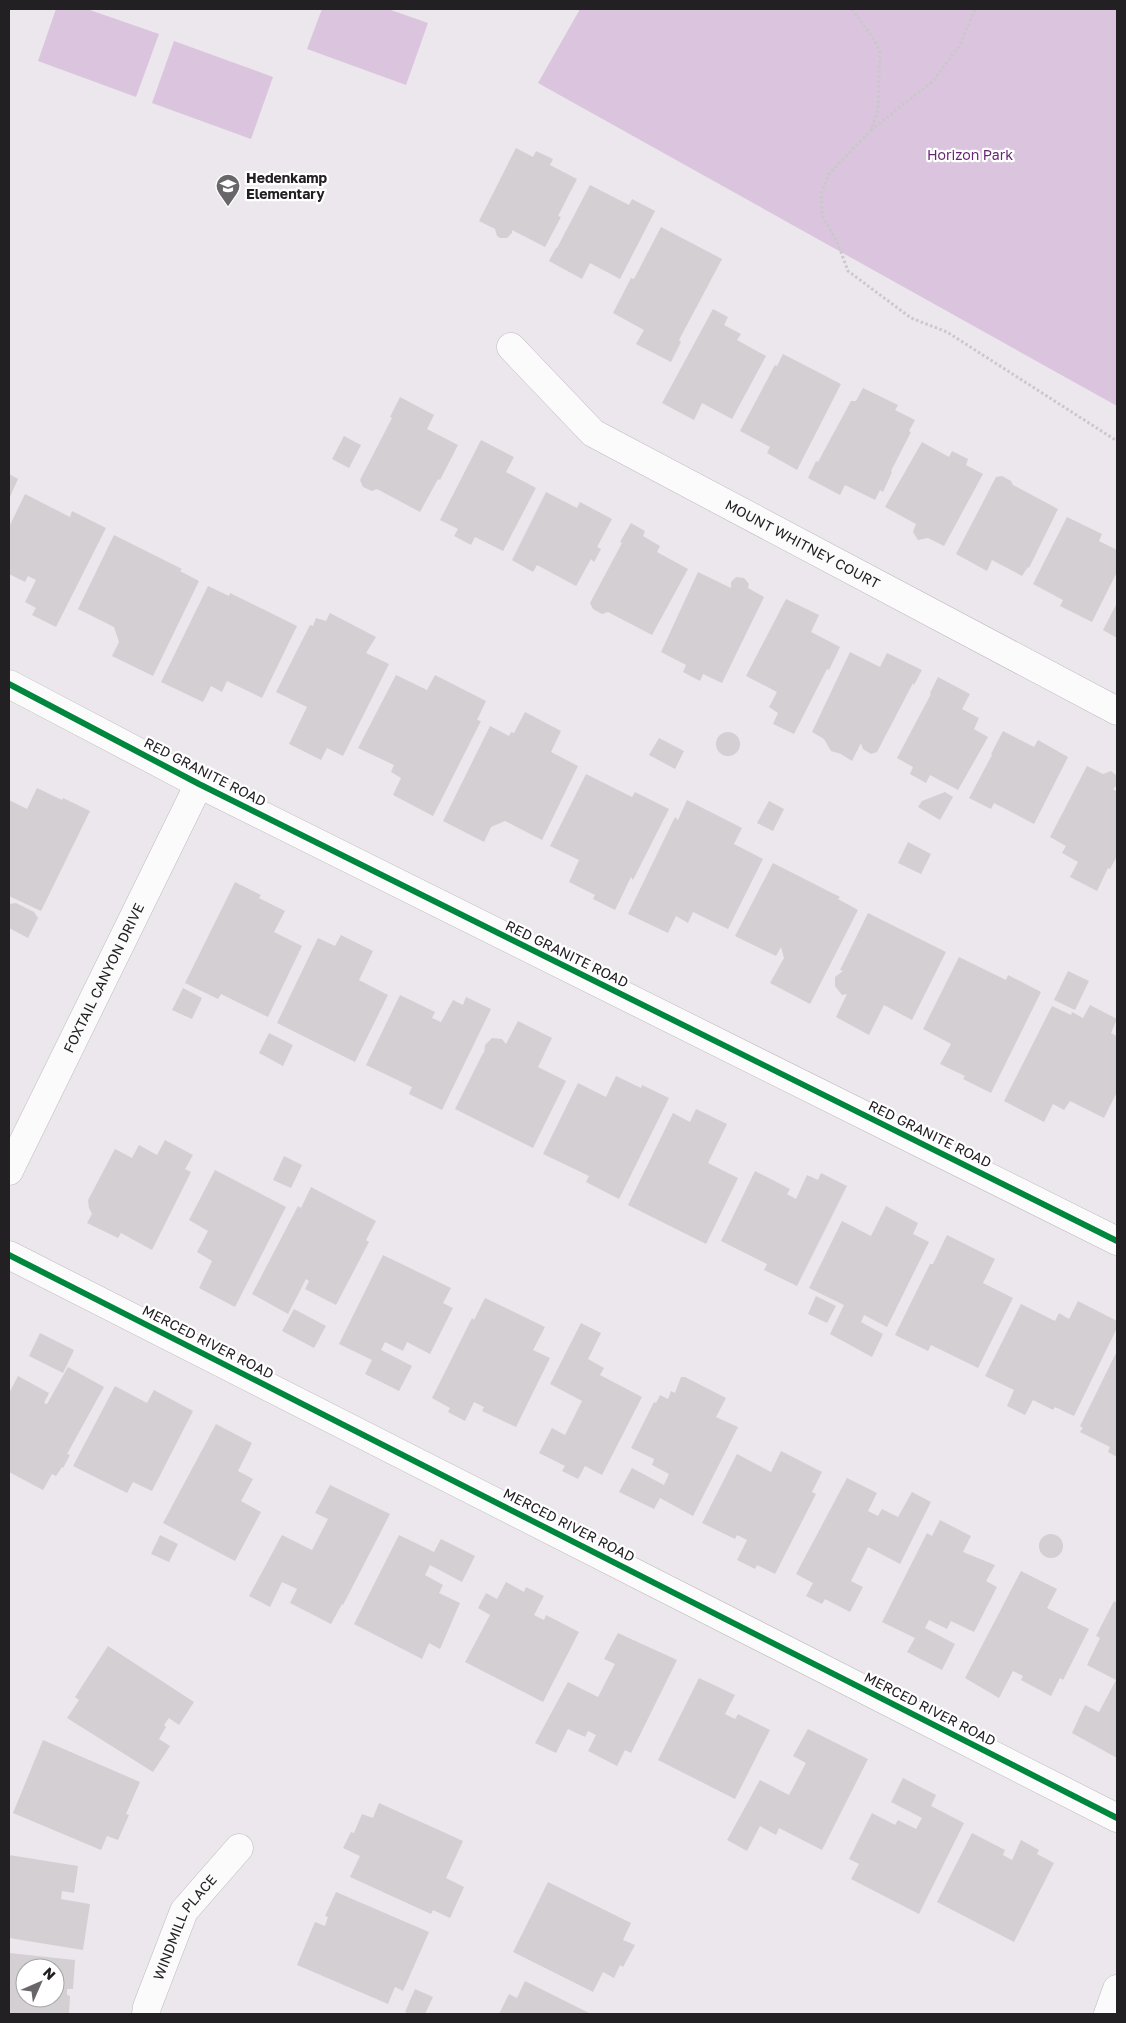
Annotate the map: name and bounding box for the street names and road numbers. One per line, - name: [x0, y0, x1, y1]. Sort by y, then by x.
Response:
- street label: MOUNT WHITNEY COURT: [722, 496, 883, 592]
- street label: RED GRANITE ROAD: [141, 733, 269, 810]
- street label: FOXTAIL CANYON DRIVE: [59, 900, 147, 1055]
- street label: RED GRANITE ROAD: [503, 916, 631, 991]
- street label: RED GRANITE ROAD: [866, 1096, 994, 1171]
- street label: MERCED RIVER ROAD: [140, 1301, 277, 1382]
- street label: MERCED RIVER ROAD: [501, 1484, 638, 1565]
- street label: MERCED RIVER ROAD: [862, 1668, 999, 1749]
- street label: WINDMILL PLACE: [149, 1871, 220, 1982]

